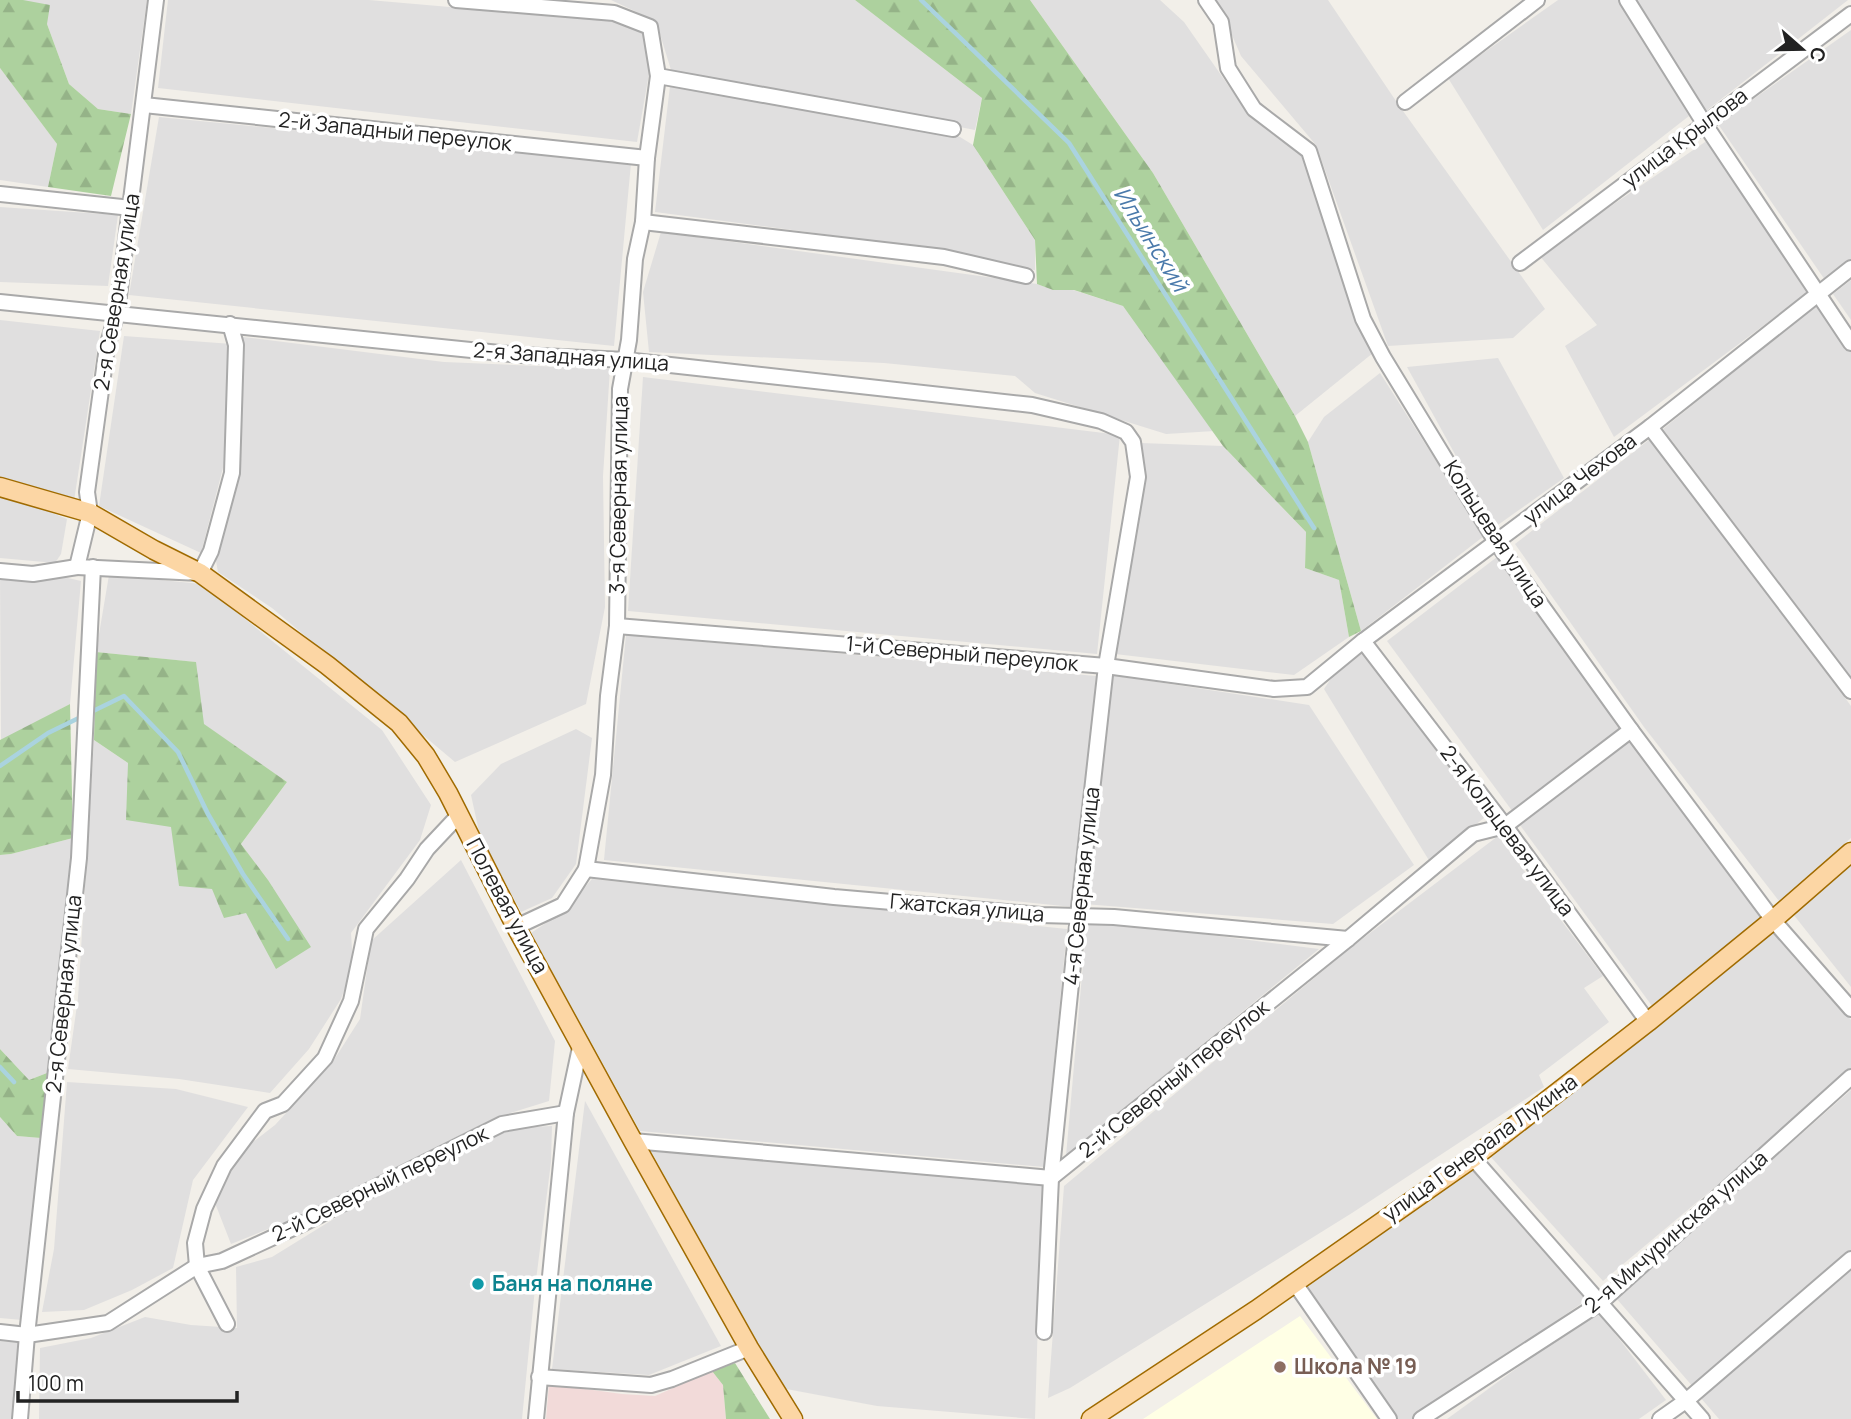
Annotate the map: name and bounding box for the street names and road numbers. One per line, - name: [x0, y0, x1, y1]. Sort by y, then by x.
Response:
- street label: улица Крылова: [1616, 81, 1753, 193]
- street label: 2-й Западный переулок: [277, 105, 514, 157]
- street label: 2-я Северная улица: [87, 191, 145, 392]
- street label: 2-я Западная улица: [472, 335, 670, 377]
- street label: 3-я Северная улица: [602, 395, 634, 595]
- street label: улица Чехова: [1517, 426, 1642, 530]
- street label: Кольцевая улица: [1438, 454, 1554, 613]
- street label: 1-й Северный переулок: [845, 629, 1080, 677]
- street label: 2-я Кольцевая улица: [1434, 739, 1581, 921]
- street label: 4-я Северная улица: [1057, 785, 1105, 987]
- street label: Полевая улица: [460, 833, 555, 978]
- street label: Гжатская улица: [889, 886, 1045, 928]
- street label: 2-я Северная улица: [39, 893, 87, 1094]
- street label: 2-й Северный переулок: [1072, 992, 1275, 1164]
- street label: улица Генерала Лукина: [1376, 1067, 1582, 1227]
- street label: 2-й Северный переулок: [267, 1118, 493, 1248]
- street label: 2-я Мичуринская улица: [1578, 1144, 1773, 1319]

